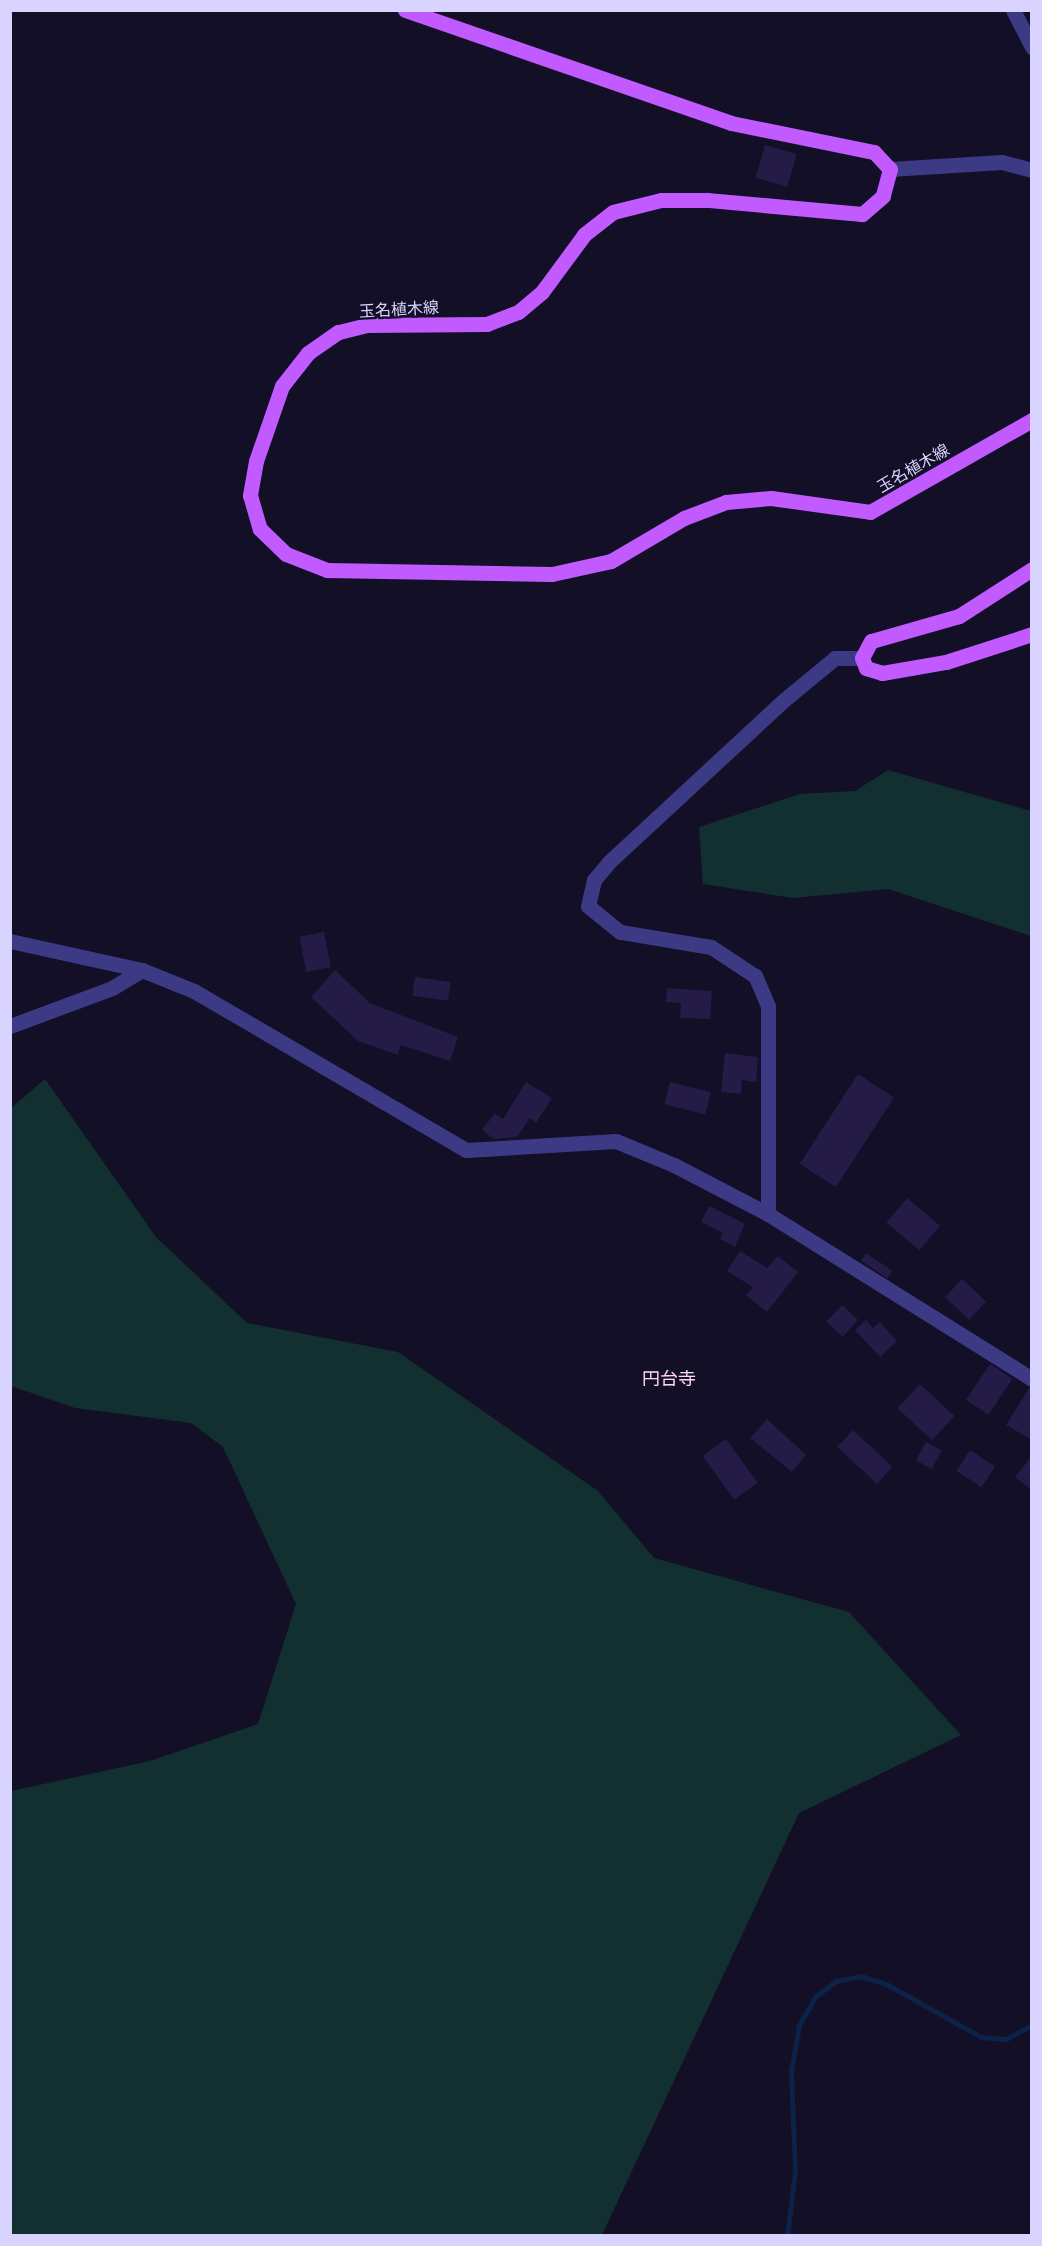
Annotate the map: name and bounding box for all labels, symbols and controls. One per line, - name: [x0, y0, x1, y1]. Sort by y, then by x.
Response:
- street label: 玉名植木線: [359, 297, 439, 321]
- street label: 玉名植木線: [874, 440, 952, 496]
- district label: 円台寺: [642, 1368, 696, 1390]

